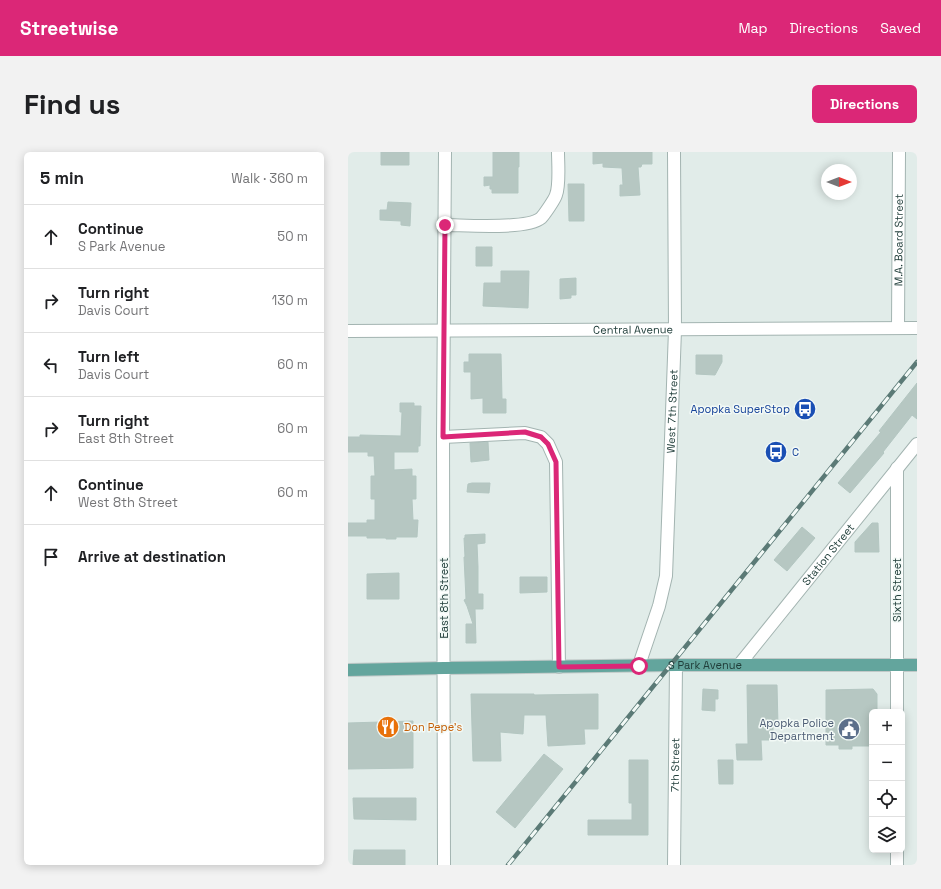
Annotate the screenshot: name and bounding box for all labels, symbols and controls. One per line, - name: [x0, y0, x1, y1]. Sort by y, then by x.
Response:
- text: Streetwise: [20, 16, 119, 41]
- text: Map: [738, 19, 768, 37]
- text: Directions: [790, 19, 858, 37]
- text: Saved: [880, 19, 921, 37]
- button: Directions: [812, 85, 917, 123]
- text: Find us: [24, 86, 121, 122]
- north arrow: [821, 164, 857, 200]
- text: 5 min: [40, 167, 84, 189]
- text: Walk · 360 m: [231, 170, 308, 187]
- street label: M.A. Board Street: [891, 194, 906, 286]
- route end: [436, 216, 454, 234]
- text: Continue: [78, 219, 144, 238]
- icon: ahead: [40, 226, 62, 248]
- text: 50 m: [277, 228, 308, 245]
- text: S Park Avenue: [78, 238, 165, 255]
- text: Turn right: [78, 283, 149, 302]
- icon: right: [40, 290, 62, 312]
- text: 130 m: [272, 292, 308, 309]
- text: Davis Court: [78, 302, 149, 319]
- street label: Central Avenue: [593, 322, 673, 337]
- text: Turn left: [78, 347, 140, 366]
- icon: left: [40, 354, 62, 376]
- text: 60 m: [277, 356, 308, 373]
- text: Davis Court: [78, 366, 149, 383]
- street label: West 7th Street: [663, 369, 681, 453]
- bus stop icon: Apopka SuperStop: [792, 396, 818, 422]
- place label: Apopka SuperStop: [690, 402, 790, 416]
- text: Turn right: [78, 411, 149, 430]
- icon: right: [40, 418, 62, 440]
- text: 60 m: [277, 420, 308, 437]
- text: East 8th Street: [78, 430, 174, 447]
- bus stop icon: C: [763, 439, 789, 465]
- place label: C: [792, 445, 799, 459]
- text: Continue: [78, 475, 144, 494]
- icon: ahead: [40, 482, 62, 504]
- text: 60 m: [277, 484, 308, 501]
- text: West 8th Street: [78, 494, 178, 511]
- street label: Station Street: [799, 521, 857, 588]
- icon: arrive: [40, 546, 62, 568]
- text: Arrive at destination: [78, 547, 226, 566]
- street label: East 8th Street: [437, 557, 451, 639]
- street label: Sixth Street: [890, 558, 904, 622]
- route start: [630, 657, 648, 675]
- street label: S Park Avenue: [668, 658, 742, 672]
- map controls: [869, 709, 905, 853]
- button: +: [869, 709, 905, 745]
- restaurant icon: Don Pepe's: [375, 714, 401, 740]
- place label: Apopka Police Department: [759, 716, 834, 743]
- public building icon: Apopka Police Department: [836, 716, 862, 742]
- place label: Don Pepe's: [404, 720, 463, 734]
- street label: 7th Street: [668, 738, 682, 792]
- button: −: [869, 745, 905, 781]
- button: locate: [869, 781, 905, 817]
- button: layers: [869, 817, 905, 853]

